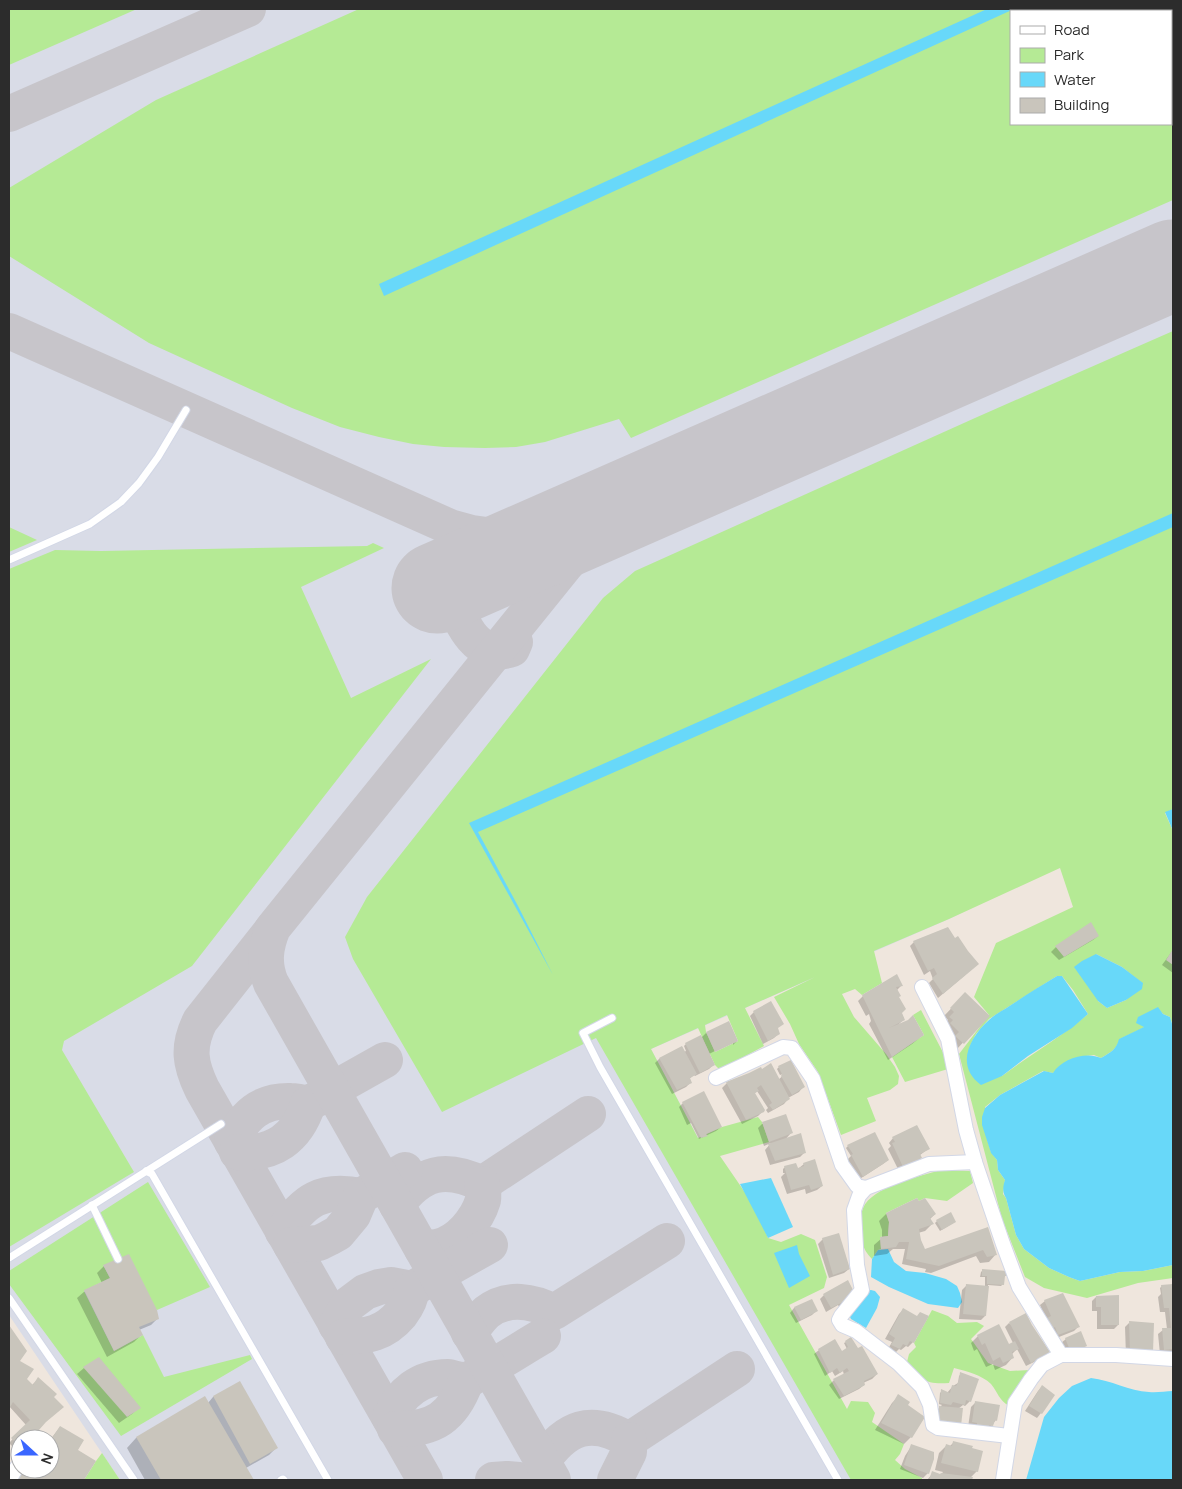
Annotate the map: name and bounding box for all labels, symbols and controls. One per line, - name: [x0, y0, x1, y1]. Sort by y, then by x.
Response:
- legend: [1010, 10, 1172, 125]
- text: Road: [1054, 19, 1090, 40]
- text: Park: [1054, 44, 1084, 65]
- text: Water: [1054, 69, 1096, 90]
- text: Building: [1054, 94, 1109, 115]
- north arrow: [10, 1429, 60, 1479]
- text: N: [37, 1451, 58, 1467]

